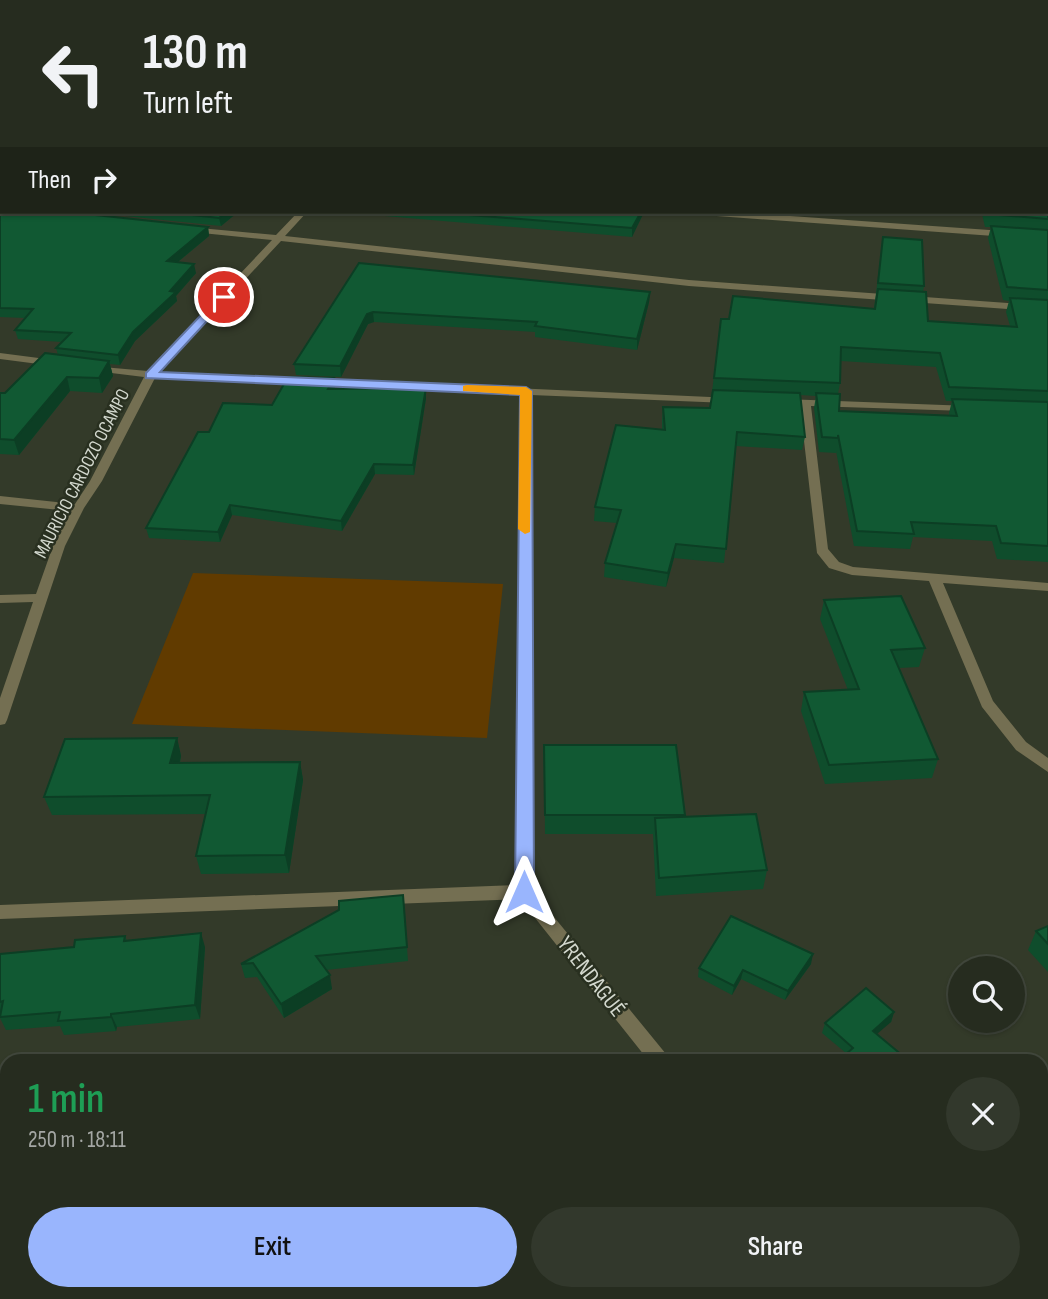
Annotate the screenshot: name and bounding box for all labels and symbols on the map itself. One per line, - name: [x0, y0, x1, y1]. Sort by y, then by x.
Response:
- pin: [194, 267, 254, 327]
- street label: MAURICIO CARDOZO OCAMPO: [30, 385, 135, 562]
- position arrow: [487, 855, 561, 929]
- street label: YRENDAGUÉ: [551, 931, 631, 1022]

